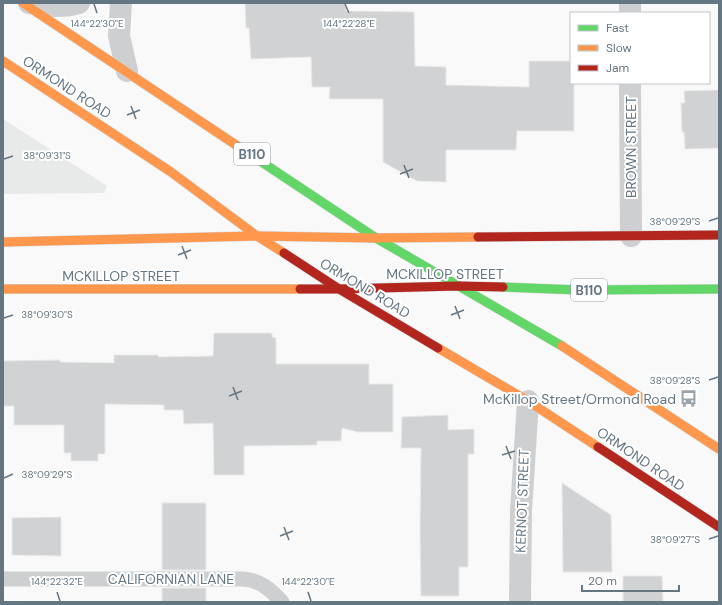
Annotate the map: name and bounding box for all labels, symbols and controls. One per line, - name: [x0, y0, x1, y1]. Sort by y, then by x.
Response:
- legend: [570, 12, 710, 84]
- text: 144°22'30"E: [70, 17, 124, 30]
- text: 144°22'28"E: [323, 17, 375, 30]
- text: Fast: [606, 20, 629, 36]
- text: Slow: [606, 40, 632, 56]
- street label: ORMOND ROAD: [19, 52, 115, 122]
- text: Jam: [606, 60, 629, 76]
- street label: BROWN STREET: [622, 96, 640, 198]
- road number: B110: [234, 143, 270, 165]
- text: 38°09'31"S: [23, 149, 71, 162]
- text: 38°09'29"S: [650, 215, 701, 228]
- street label: ORMOND ROAD: [317, 254, 413, 322]
- street label: MCKILLOP STREET: [386, 265, 504, 283]
- street label: MCKILLOP STREET: [62, 267, 180, 285]
- road number: B110: [571, 279, 607, 301]
- text: 38°09'30"S: [21, 308, 73, 321]
- text: 38°09'28"S: [650, 374, 700, 387]
- bus stop icon: McKillop Street/Ormond Road: [679, 389, 699, 409]
- place label: McKillop Street/Ormond Road: [483, 390, 676, 408]
- street label: ORMOND ROAD: [594, 423, 688, 495]
- street label: KERNOT STREET: [511, 449, 533, 553]
- text: 38°09'29"S: [22, 468, 73, 481]
- text: 38°09'27"S: [650, 533, 700, 546]
- scale bar: [582, 567, 679, 593]
- street label: CALIFORNIAN LANE: [108, 570, 234, 588]
- text: 20 m: [588, 573, 617, 589]
- text: 144°22'32"E: [31, 575, 83, 588]
- text: 144°22'30"E: [281, 575, 335, 588]

